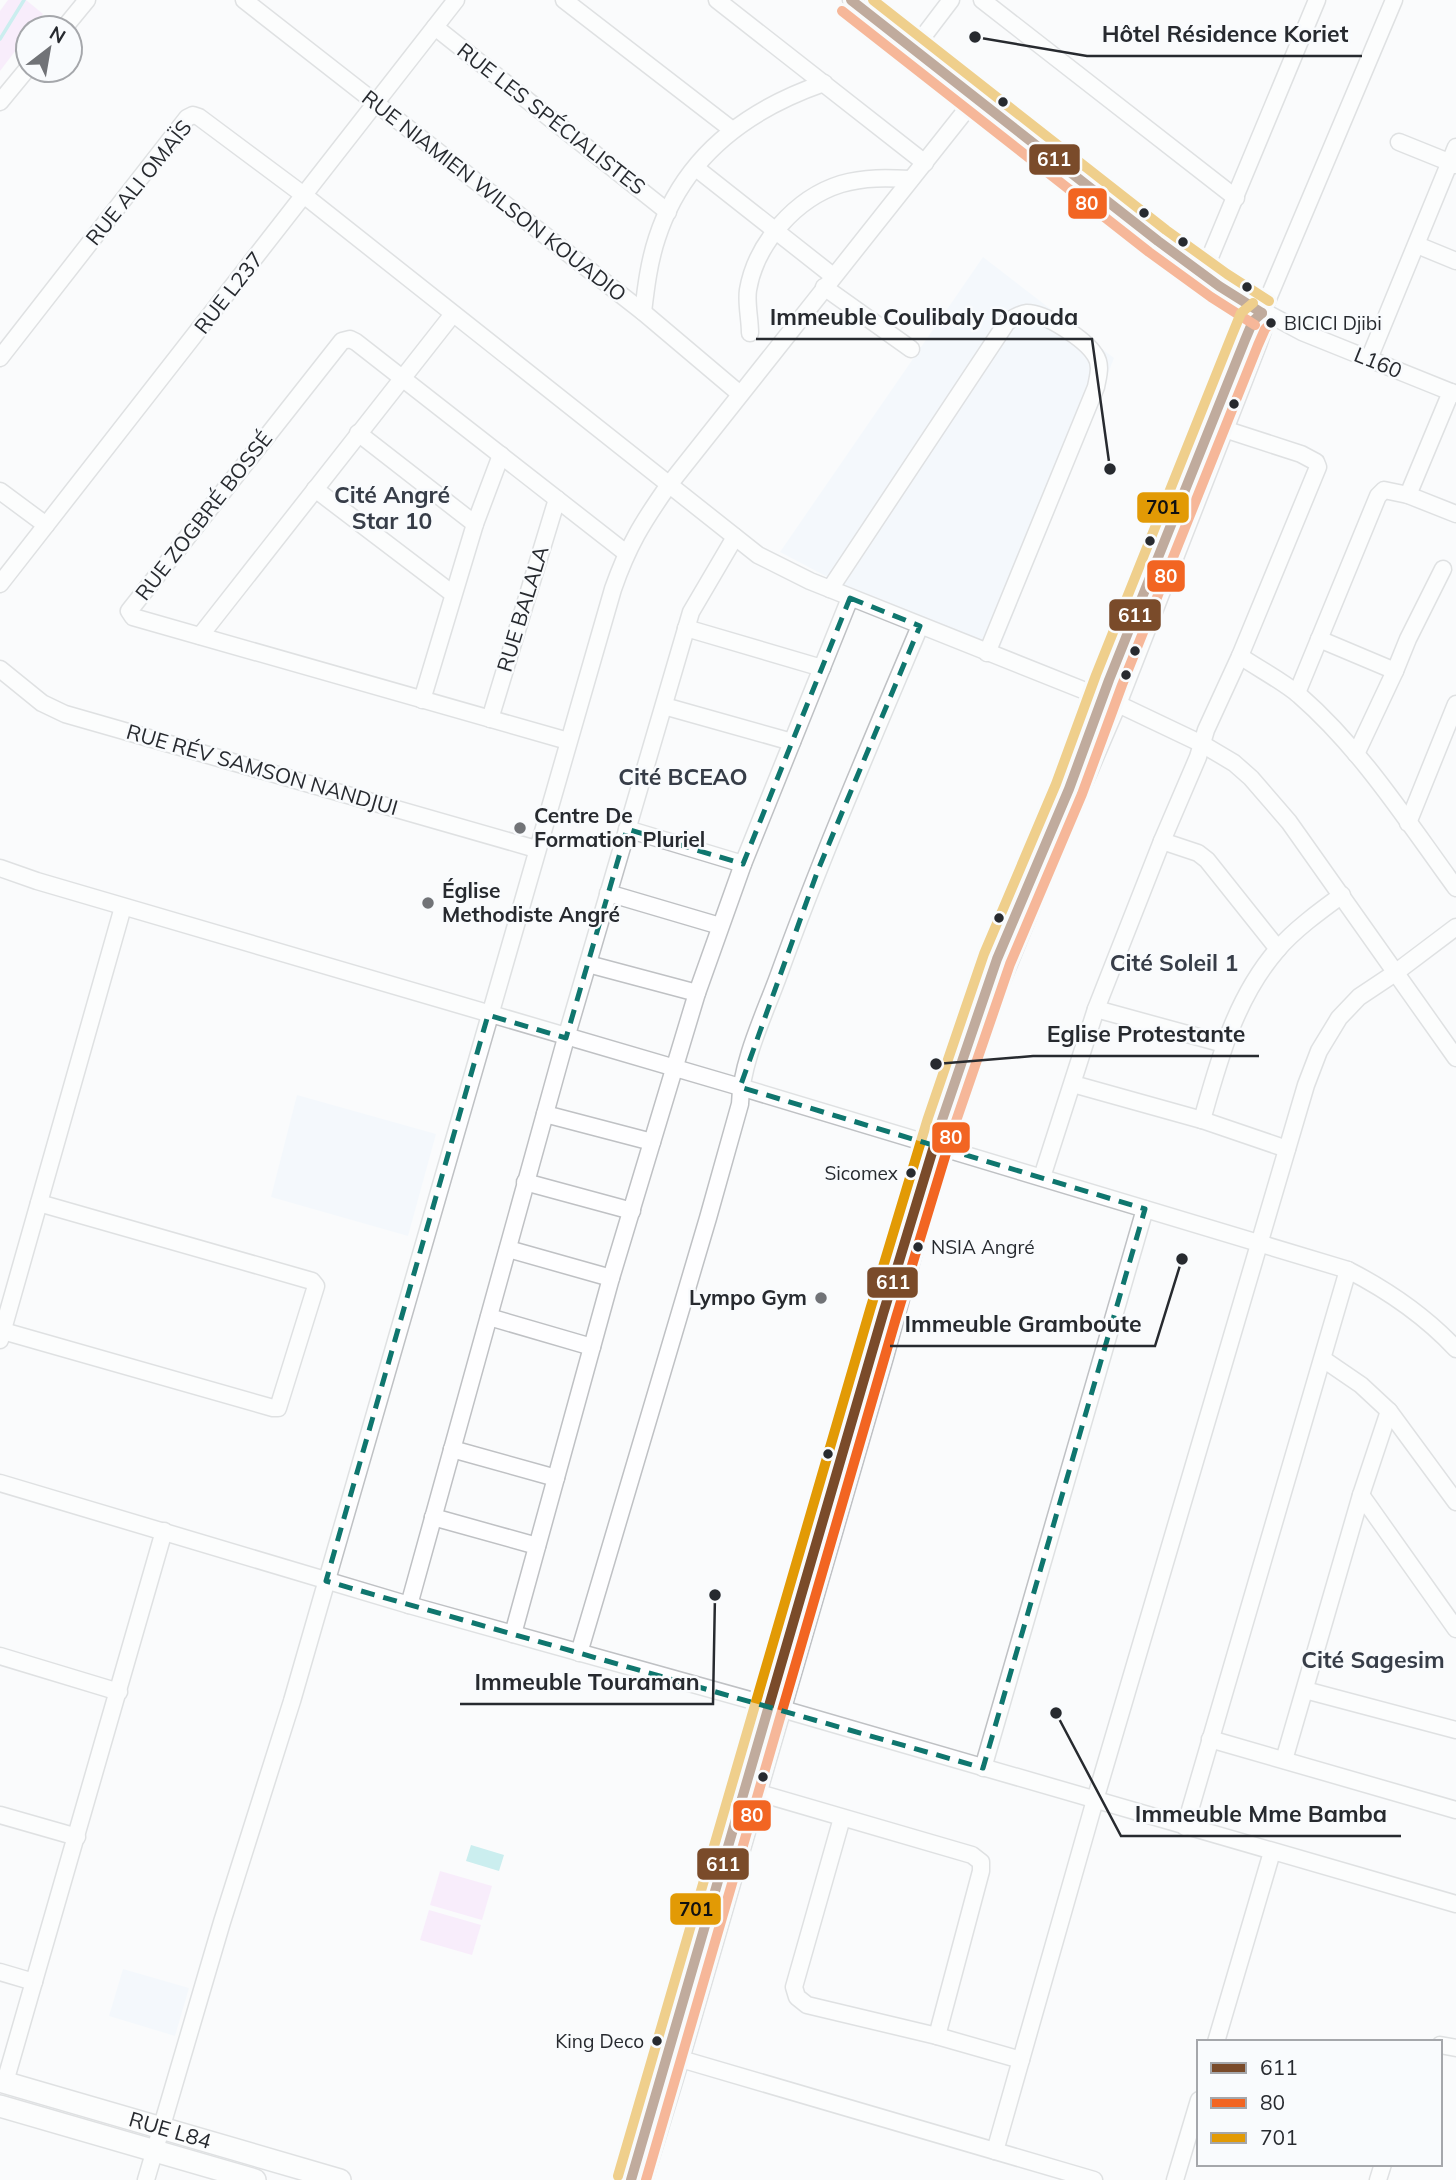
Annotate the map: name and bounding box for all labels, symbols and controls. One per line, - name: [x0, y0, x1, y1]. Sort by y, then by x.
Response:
- callout: Hôtel Résidence Koriet: [1087, 12, 1362, 56]
- north arrow: [14, 14, 84, 84]
- text: Hôtel Résidence Koriet: [1102, 19, 1349, 48]
- text: N: [45, 20, 70, 48]
- street label: RUE LES SPÉCIALISTES: [452, 37, 651, 200]
- street label: RUE NIAMIEN WILSON KOUADIO: [357, 84, 632, 307]
- unlabelled marker: [996, 95, 1010, 109]
- street label: RUE ALI OMAÏS: [80, 114, 197, 250]
- line badge: 611: [1028, 143, 1081, 176]
- text: 611: [1037, 147, 1071, 171]
- line badge: 80: [1067, 187, 1108, 220]
- text: 80: [1076, 191, 1098, 215]
- unlabelled marker: [1137, 206, 1151, 220]
- unlabelled marker: [1176, 235, 1190, 249]
- street label: RUE L237: [188, 246, 268, 339]
- unlabelled marker: [1240, 280, 1254, 294]
- callout: Immeuble Coulibaly Daouda: [756, 295, 1092, 339]
- text: Immeuble Coulibaly Daouda: [770, 302, 1078, 331]
- place label: BICICI Djibi: [1284, 311, 1382, 335]
- marker: BICICI Djibi: [1264, 316, 1278, 330]
- street label: L160: [1351, 341, 1406, 383]
- unlabelled marker: [1227, 397, 1241, 411]
- street label: RUE ZOGBRÉ BOSSÉ: [129, 426, 277, 605]
- district label: Cité Angré Star 10: [334, 480, 450, 535]
- line badge: 701: [1136, 491, 1190, 524]
- text: 701: [1146, 495, 1180, 519]
- unlabelled marker: [1143, 534, 1157, 548]
- street label: RUE BALALA: [491, 542, 554, 675]
- line badge: 80: [1146, 559, 1186, 593]
- text: 80: [1155, 564, 1177, 588]
- line badge: 611: [1108, 598, 1162, 632]
- text: 611: [1118, 603, 1152, 627]
- unlabelled marker: [1128, 644, 1142, 658]
- unlabelled marker: [1119, 668, 1133, 682]
- street label: RUE RÉV SAMSON NANDJUI: [124, 718, 401, 820]
- district label: Cité BCEAO: [618, 762, 748, 791]
- place label: Centre De Formation Pluriel: [534, 802, 705, 852]
- marker: Centre De Formation Pluriel: [512, 820, 528, 836]
- place label: Église Methodiste Angré: [442, 877, 620, 927]
- marker: Église Methodiste Angré: [420, 895, 436, 911]
- unlabelled marker: [992, 911, 1006, 925]
- district label: Cité Soleil 1: [1110, 948, 1238, 977]
- callout: Eglise Protestante: [1033, 1012, 1259, 1056]
- text: Eglise Protestante: [1047, 1019, 1245, 1048]
- line badge: 80: [931, 1121, 971, 1154]
- text: 80: [940, 1125, 962, 1149]
- place label: Sicomex: [824, 1161, 898, 1185]
- marker: Sicomex: [904, 1166, 918, 1180]
- place label: NSIA Angré: [931, 1235, 1035, 1259]
- marker: NSIA Angré: [911, 1240, 925, 1254]
- line badge: 611: [866, 1266, 919, 1299]
- text: 611: [876, 1270, 910, 1294]
- place label: Lympo Gym: [689, 1284, 807, 1310]
- marker: Lympo Gym: [813, 1290, 829, 1306]
- callout: Immeuble Gramboute: [890, 1302, 1155, 1346]
- text: Immeuble Gramboute: [904, 1309, 1142, 1338]
- unlabelled marker: [821, 1447, 835, 1461]
- district label: Cité Sagesim: [1301, 1645, 1445, 1674]
- callout: Immeuble Touraman: [460, 1660, 713, 1704]
- text: Immeuble Touraman: [474, 1667, 700, 1696]
- unlabelled marker: [756, 1770, 770, 1784]
- callout: Immeuble Mme Bamba: [1121, 1792, 1401, 1836]
- line badge: 80: [732, 1799, 772, 1832]
- text: Immeuble Mme Bamba: [1135, 1799, 1387, 1828]
- text: 80: [741, 1803, 763, 1827]
- line badge: 611: [696, 1847, 750, 1881]
- text: 611: [706, 1852, 740, 1876]
- line badge: 701: [669, 1892, 722, 1926]
- text: 701: [679, 1897, 713, 1921]
- place label: King Deco: [555, 2029, 644, 2053]
- marker: King Deco: [650, 2034, 664, 2048]
- legend: [1197, 2040, 1442, 2166]
- text: 611: [1260, 2054, 1298, 2080]
- text: 80: [1260, 2089, 1285, 2115]
- street label: RUE L84: [126, 2105, 215, 2154]
- text: 701: [1260, 2124, 1298, 2150]

